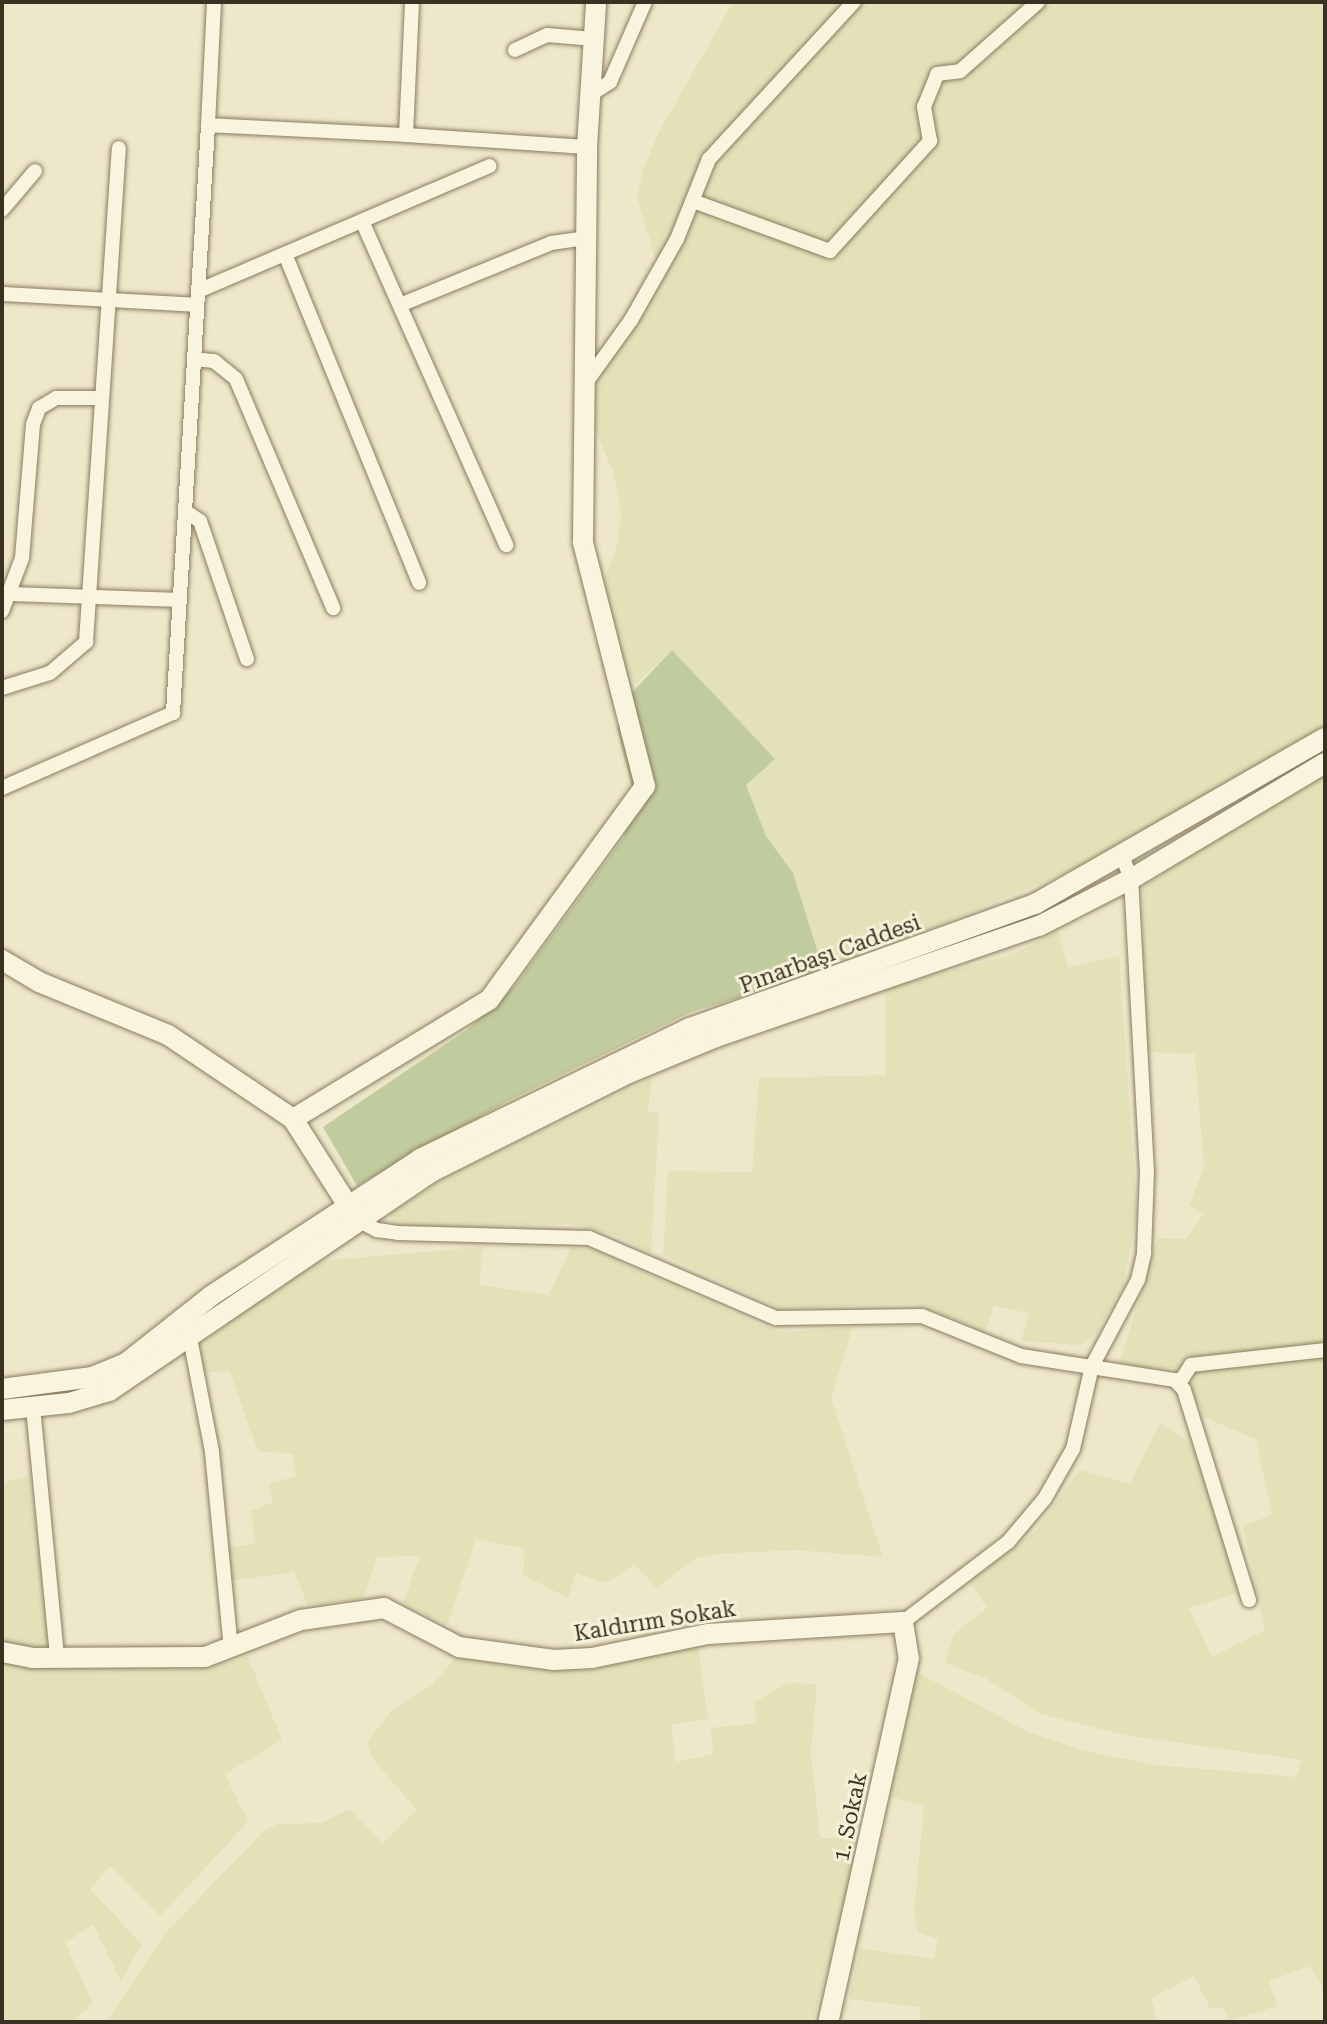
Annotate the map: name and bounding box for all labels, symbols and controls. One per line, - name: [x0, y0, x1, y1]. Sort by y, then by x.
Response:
- street label: Pınarbaşı Caddesi: [736, 909, 924, 999]
- street label: Kaldırım Sokak: [572, 1595, 738, 1647]
- street label: 1. Sokak: [828, 1770, 872, 1864]

